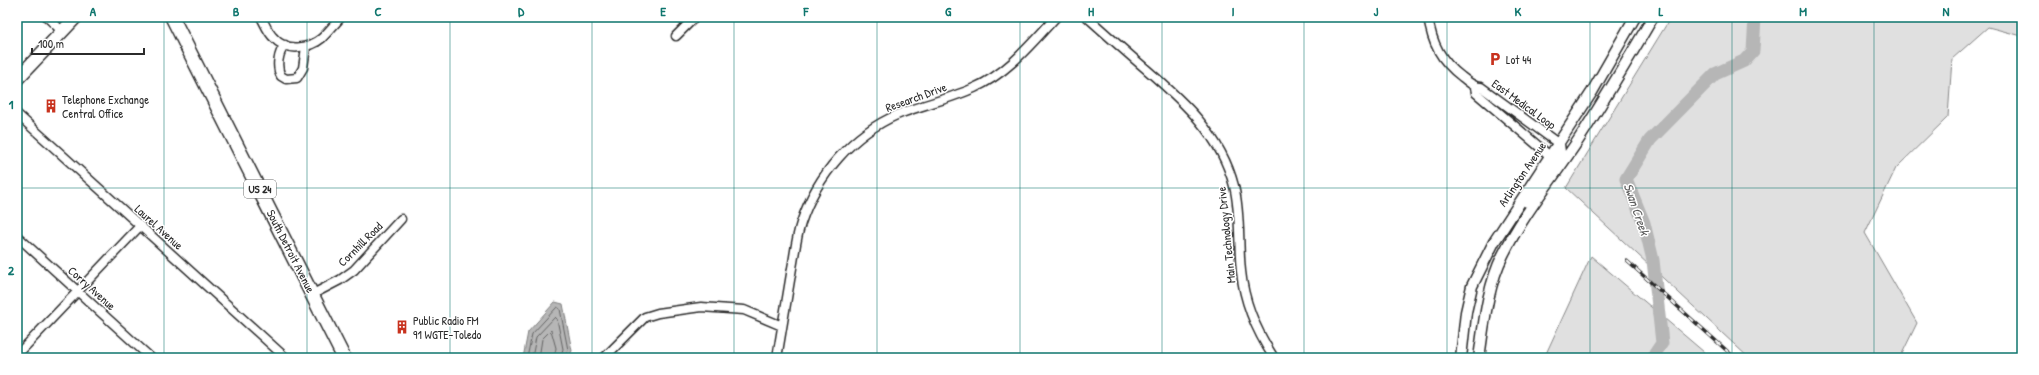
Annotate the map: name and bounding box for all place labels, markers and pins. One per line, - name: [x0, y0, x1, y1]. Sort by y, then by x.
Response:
- parking icon: Lot 44: [1487, 51, 1503, 67]
- place label: Lot 44: [1506, 51, 1532, 68]
- place label: Telephone Exchange Central Office: [62, 91, 149, 122]
- building icon: Telephone Exchange Central Office: [43, 98, 59, 114]
- place label: Public Radio FM 91 WGTE-Toledo: [413, 312, 482, 343]
- building icon: Public Radio FM 91 WGTE-Toledo: [394, 319, 410, 335]

